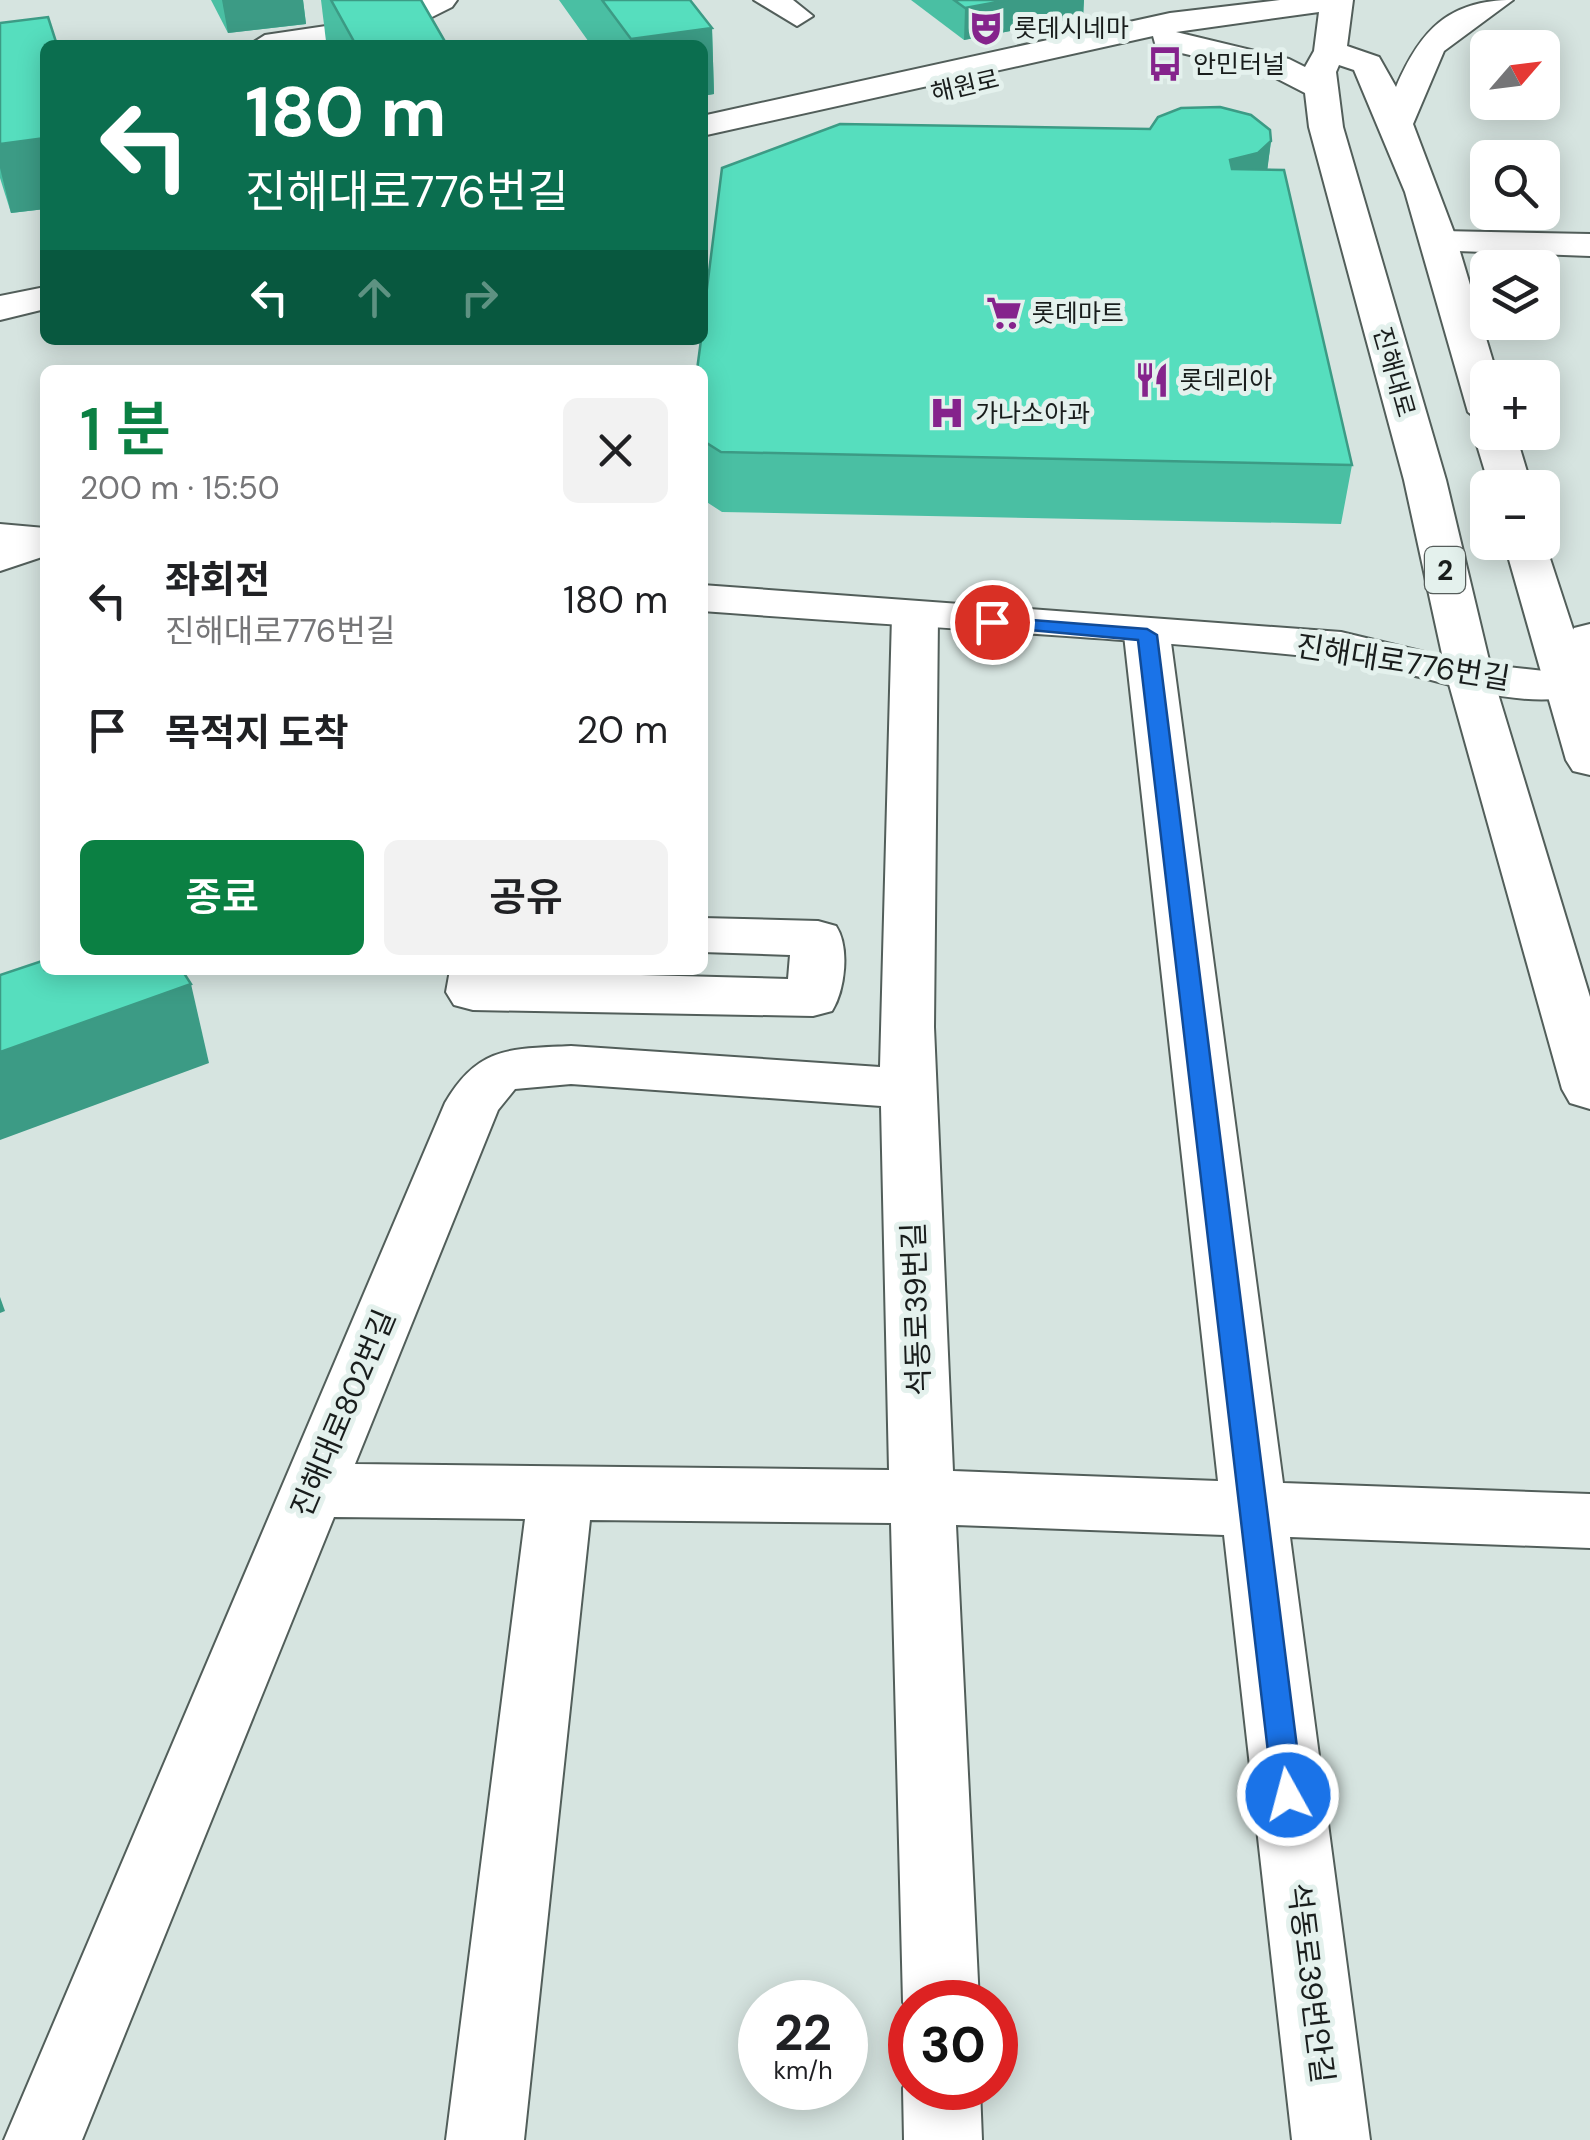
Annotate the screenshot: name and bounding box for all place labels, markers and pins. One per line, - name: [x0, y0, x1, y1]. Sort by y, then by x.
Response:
- theatre icon: 롯데시네마: [967, 9, 1005, 47]
- place label: 롯데시네마: [1014, 12, 1129, 45]
- bus stop icon: 안민터널: [1146, 45, 1184, 83]
- place label: 안민터널: [1193, 48, 1285, 81]
- supermarket icon: 롯데마트: [985, 294, 1023, 332]
- place label: 롯데마트: [1032, 297, 1124, 330]
- restaurant icon: 롯데리아: [1133, 361, 1171, 399]
- place label: 롯데리아: [1180, 364, 1272, 397]
- hospital icon: 가나소아과: [928, 394, 966, 432]
- place label: 가나소아과: [975, 397, 1090, 430]
- pin: [950, 580, 1035, 665]

